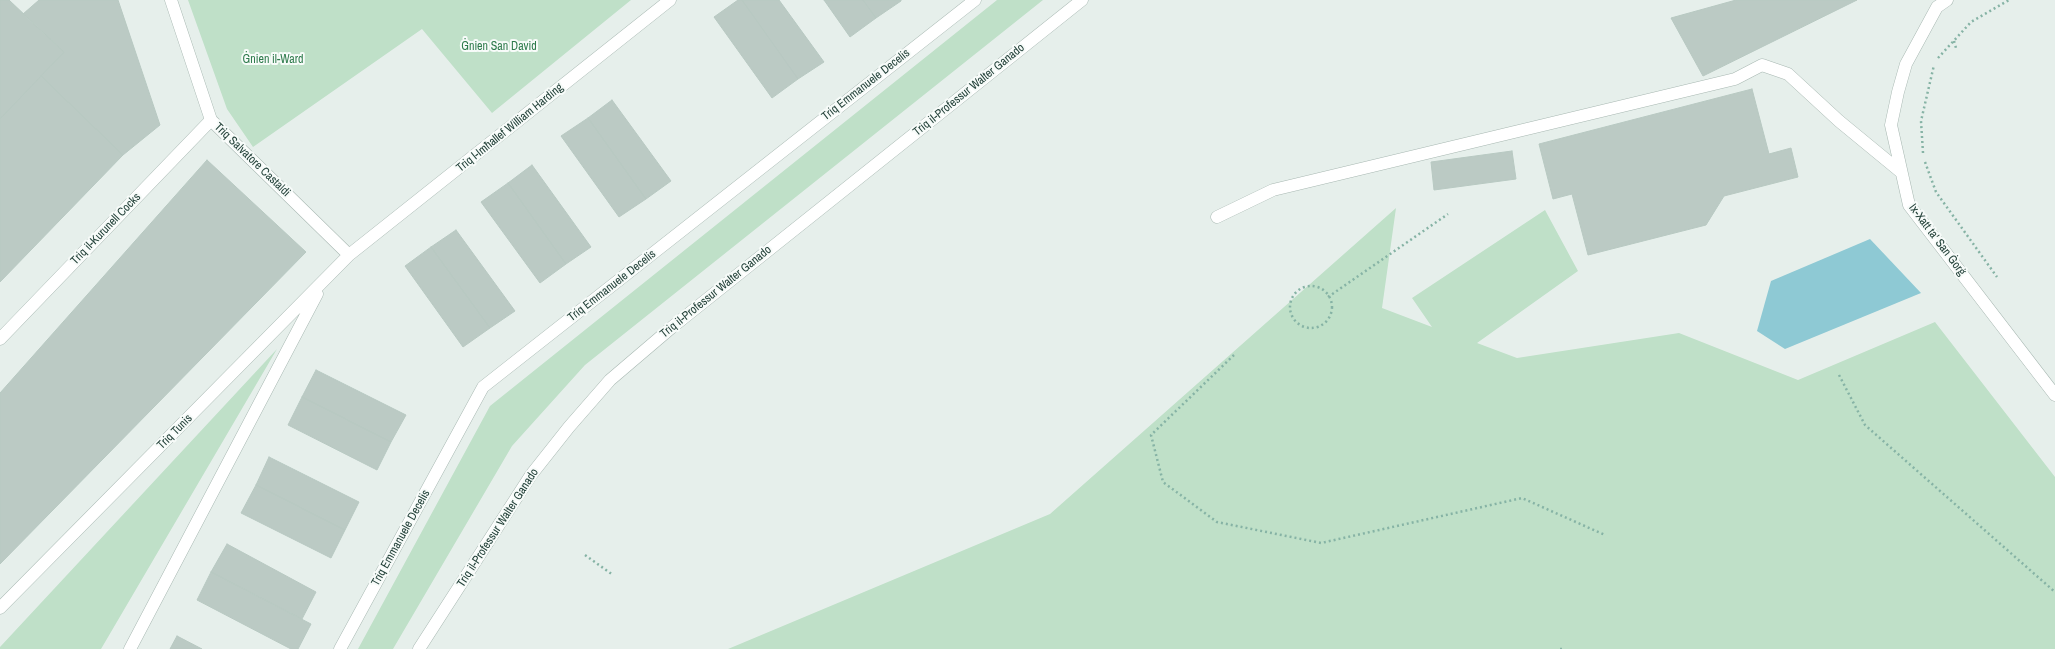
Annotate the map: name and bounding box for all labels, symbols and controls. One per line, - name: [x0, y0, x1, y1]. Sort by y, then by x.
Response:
- park label: Ġnien San David: [461, 40, 537, 54]
- street label: Triq il-Professur Walter Ganado: [911, 41, 1027, 139]
- street label: Triq Emmanuele Decelis: [819, 46, 913, 124]
- park label: Ġnien il-Ward: [243, 53, 303, 67]
- street label: Triq l-Imħallef William Harding: [454, 81, 566, 175]
- street label: Triq Salvatore Castaldi: [211, 120, 293, 200]
- street label: Triq il-Kurunell Cocks: [68, 190, 144, 268]
- street label: Ix-Xatt ta' San Ġorġ: [1905, 201, 1969, 279]
- street label: Triq il-Professur Walter Ganado: [658, 243, 774, 341]
- street label: Triq Emmanuele Decelis: [565, 247, 659, 325]
- street label: Triq Tunis: [154, 411, 196, 453]
- street label: Triq il-Professur Walter Ganado: [454, 466, 542, 590]
- street label: Triq Emmanuele Decelis: [369, 487, 433, 589]

